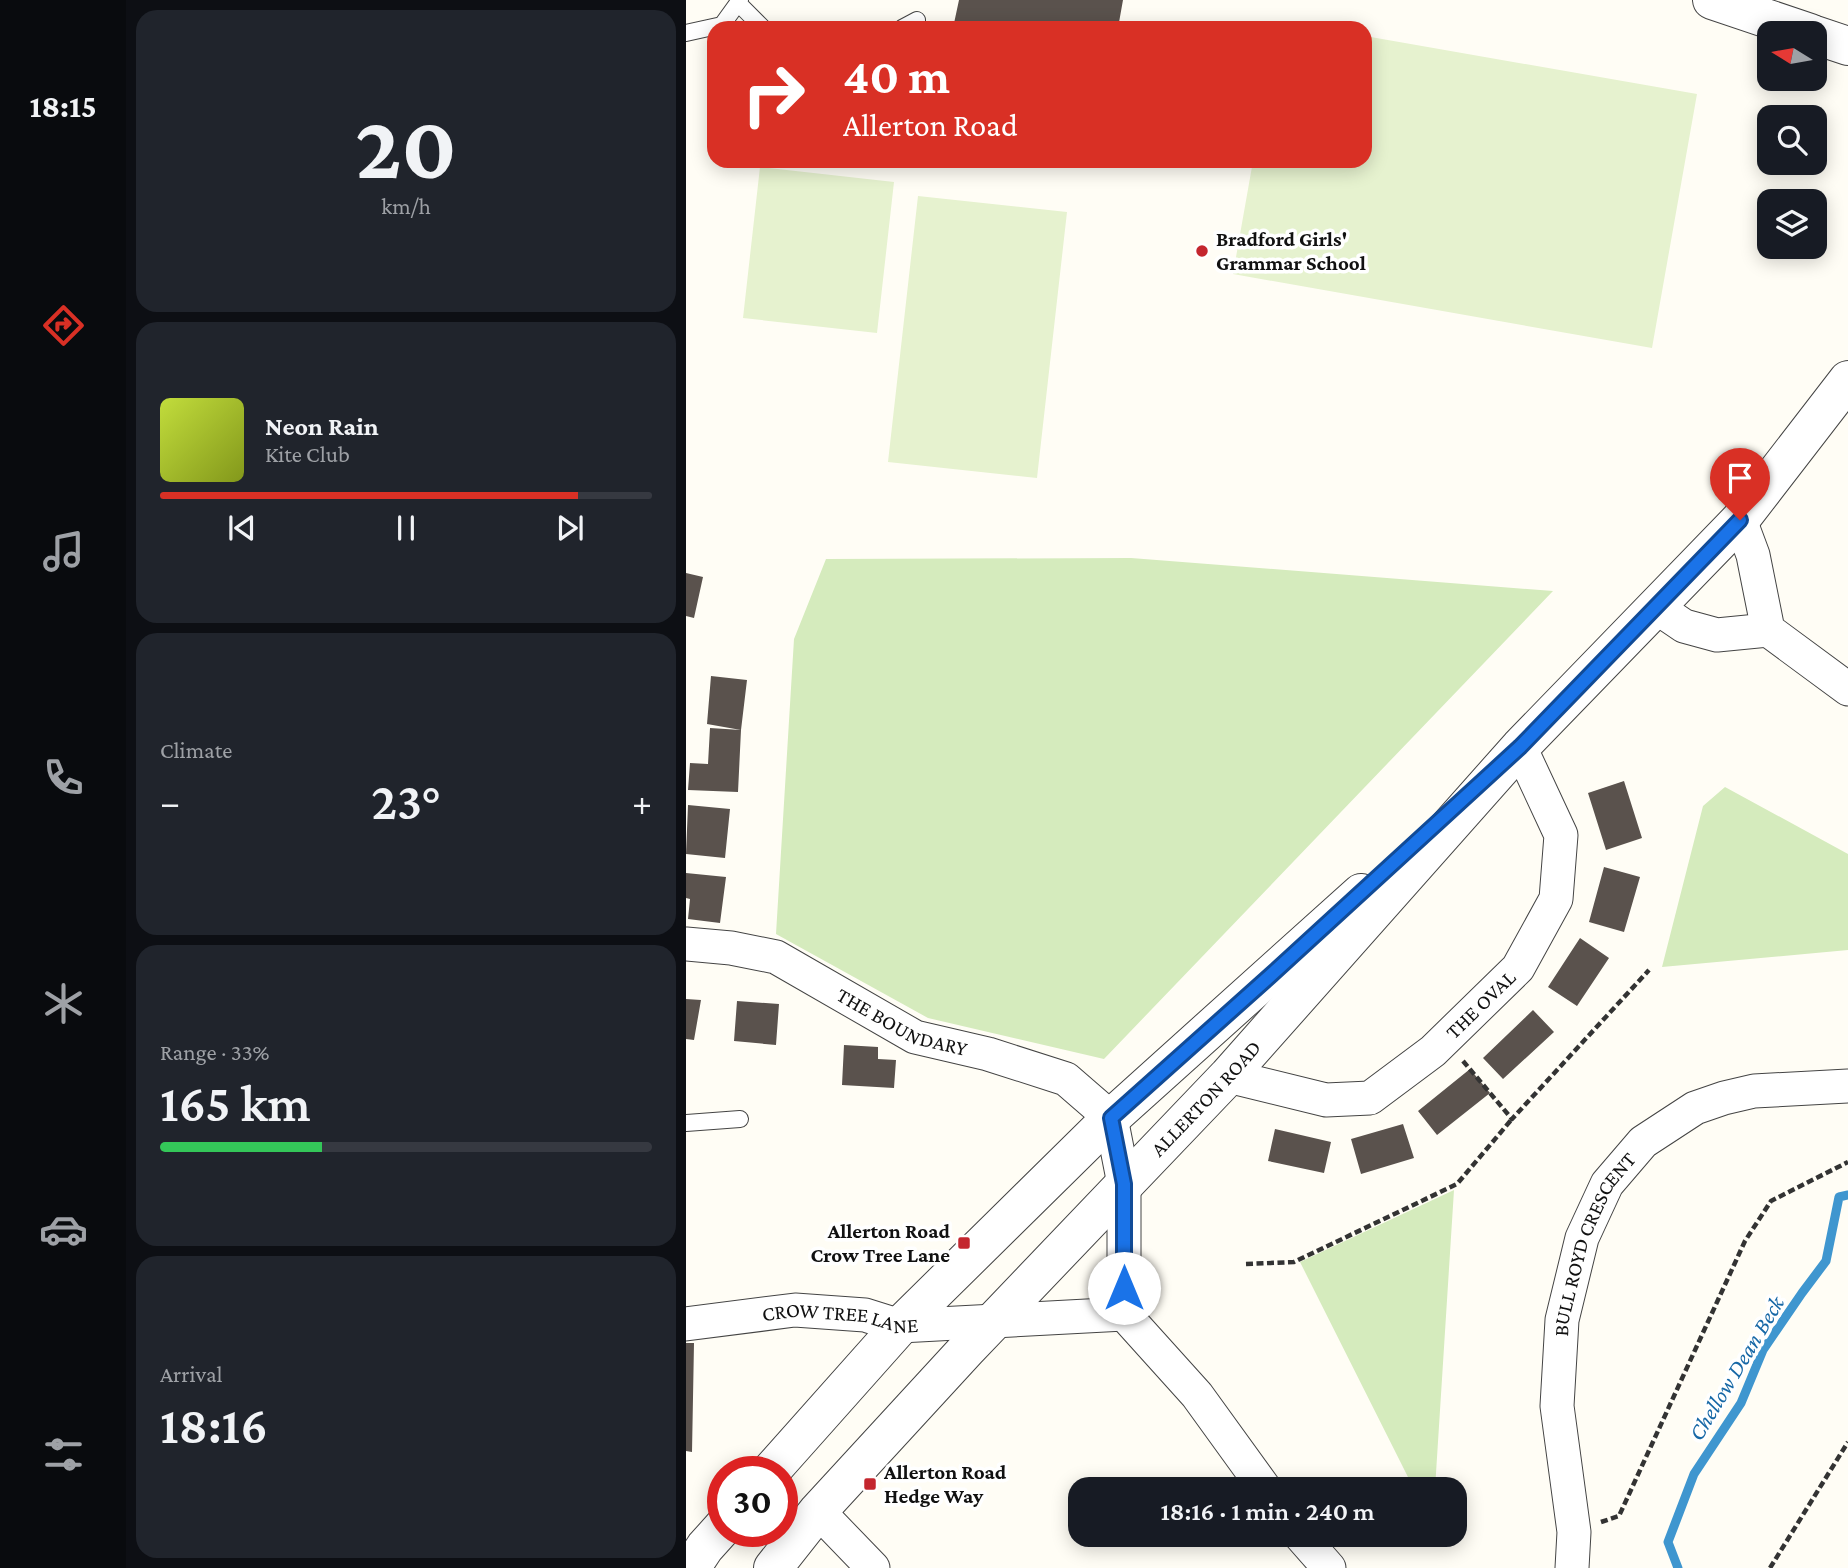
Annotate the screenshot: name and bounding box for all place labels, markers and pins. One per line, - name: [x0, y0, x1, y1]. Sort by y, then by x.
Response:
- place label: Bradford Girls' Grammar School: [1216, 227, 1366, 275]
- marker: Bradford Girls' Grammar School: [1194, 243, 1210, 259]
- pin: [1710, 448, 1770, 520]
- place label: Allerton Road Crow Tree Lane: [811, 1219, 951, 1267]
- marker: Allerton Road Crow Tree Lane: [956, 1235, 972, 1251]
- place label: Allerton Road Hedge Way: [883, 1460, 1007, 1508]
- marker: Allerton Road Hedge Way: [862, 1476, 878, 1492]

